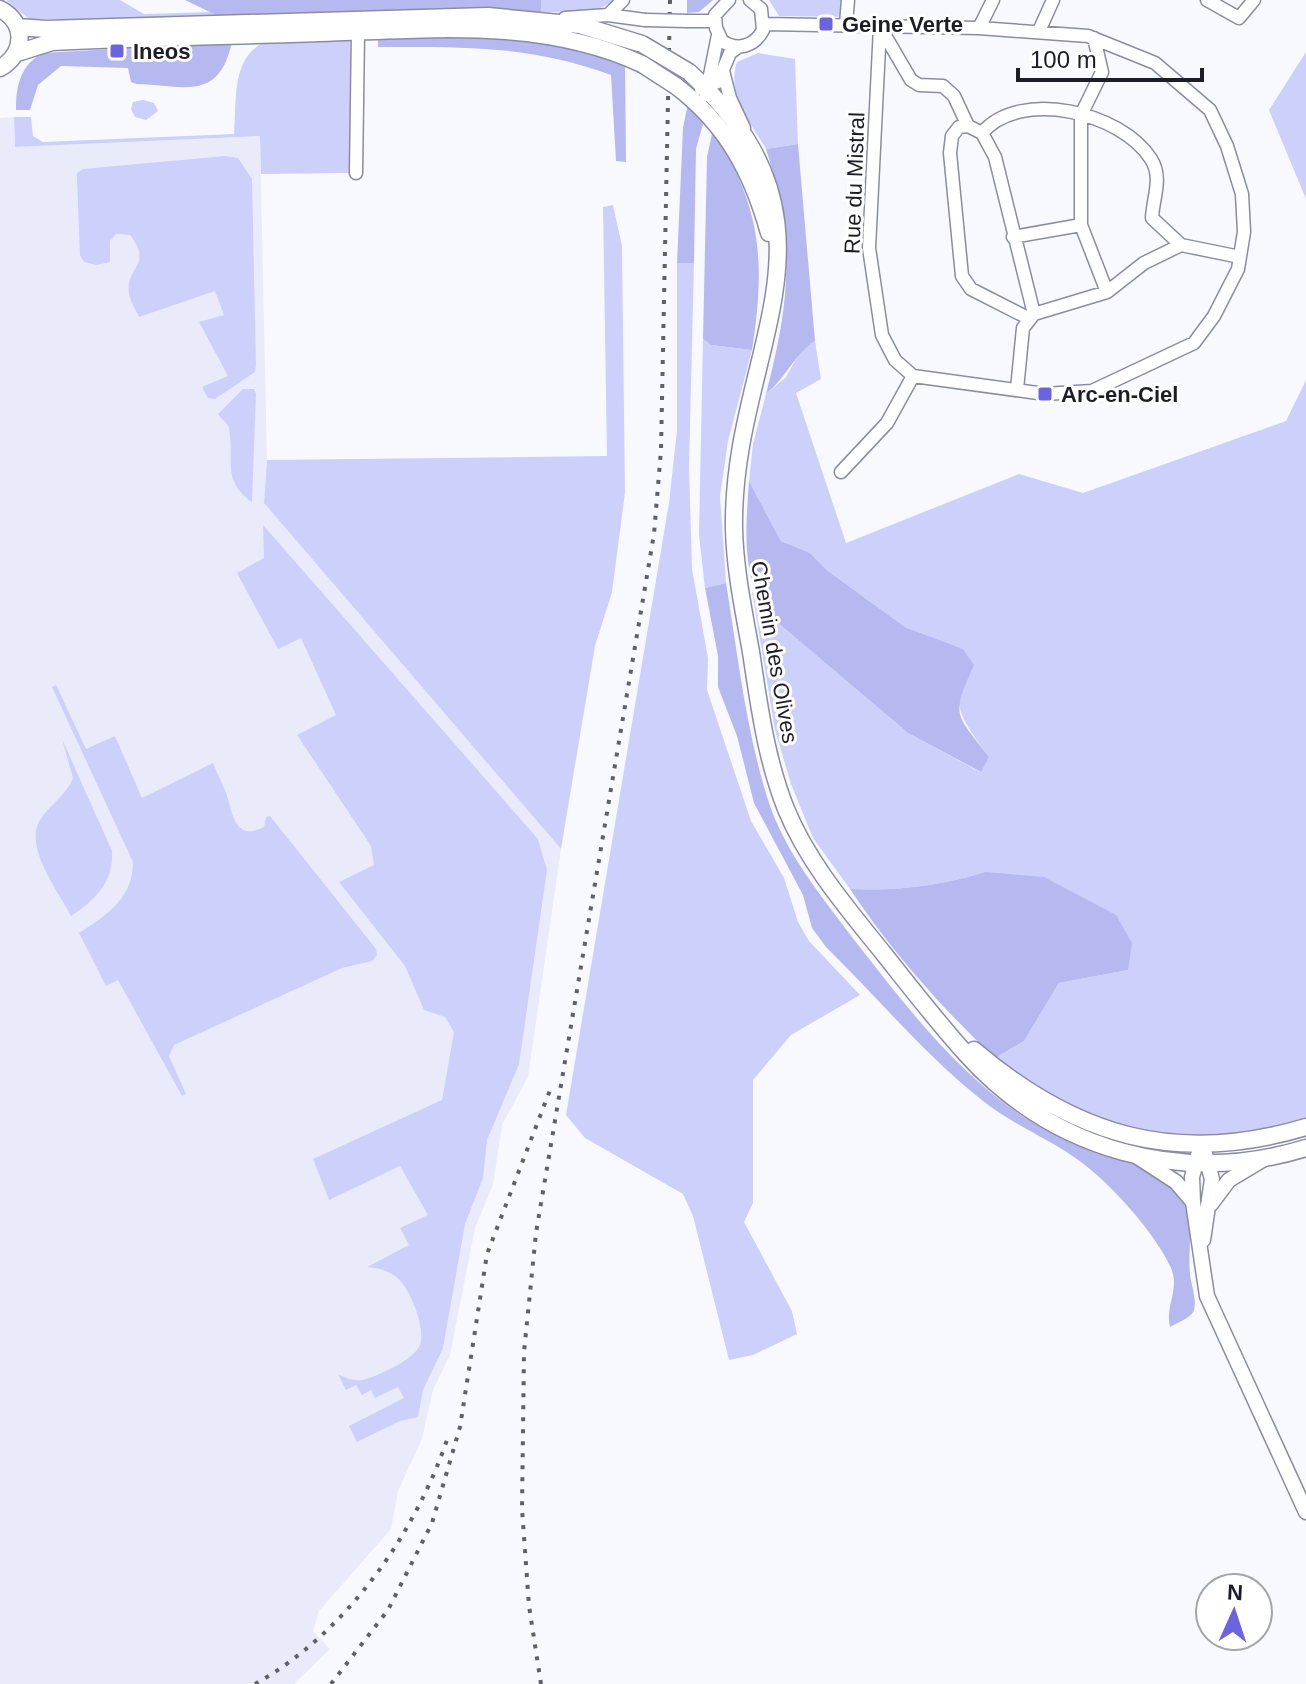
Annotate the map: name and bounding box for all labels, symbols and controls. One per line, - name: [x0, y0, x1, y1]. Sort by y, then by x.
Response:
- place label: Geine Verte: [842, 12, 963, 37]
- marker: Geine Verte: [817, 15, 835, 33]
- scale bar: [1018, 32, 1202, 82]
- place label: Ineos: [133, 39, 190, 64]
- marker: Ineos: [108, 42, 126, 60]
- text: 100 m: [1030, 46, 1097, 73]
- street label: Rue du Mistral: [840, 112, 869, 254]
- place label: Arc-en-Ciel: [1061, 382, 1178, 407]
- marker: Arc-en-Ciel: [1036, 385, 1054, 403]
- street label: Chemin des Olives: [746, 559, 803, 745]
- north arrow: [1194, 1572, 1274, 1652]
- text: N: [1226, 1580, 1244, 1605]

